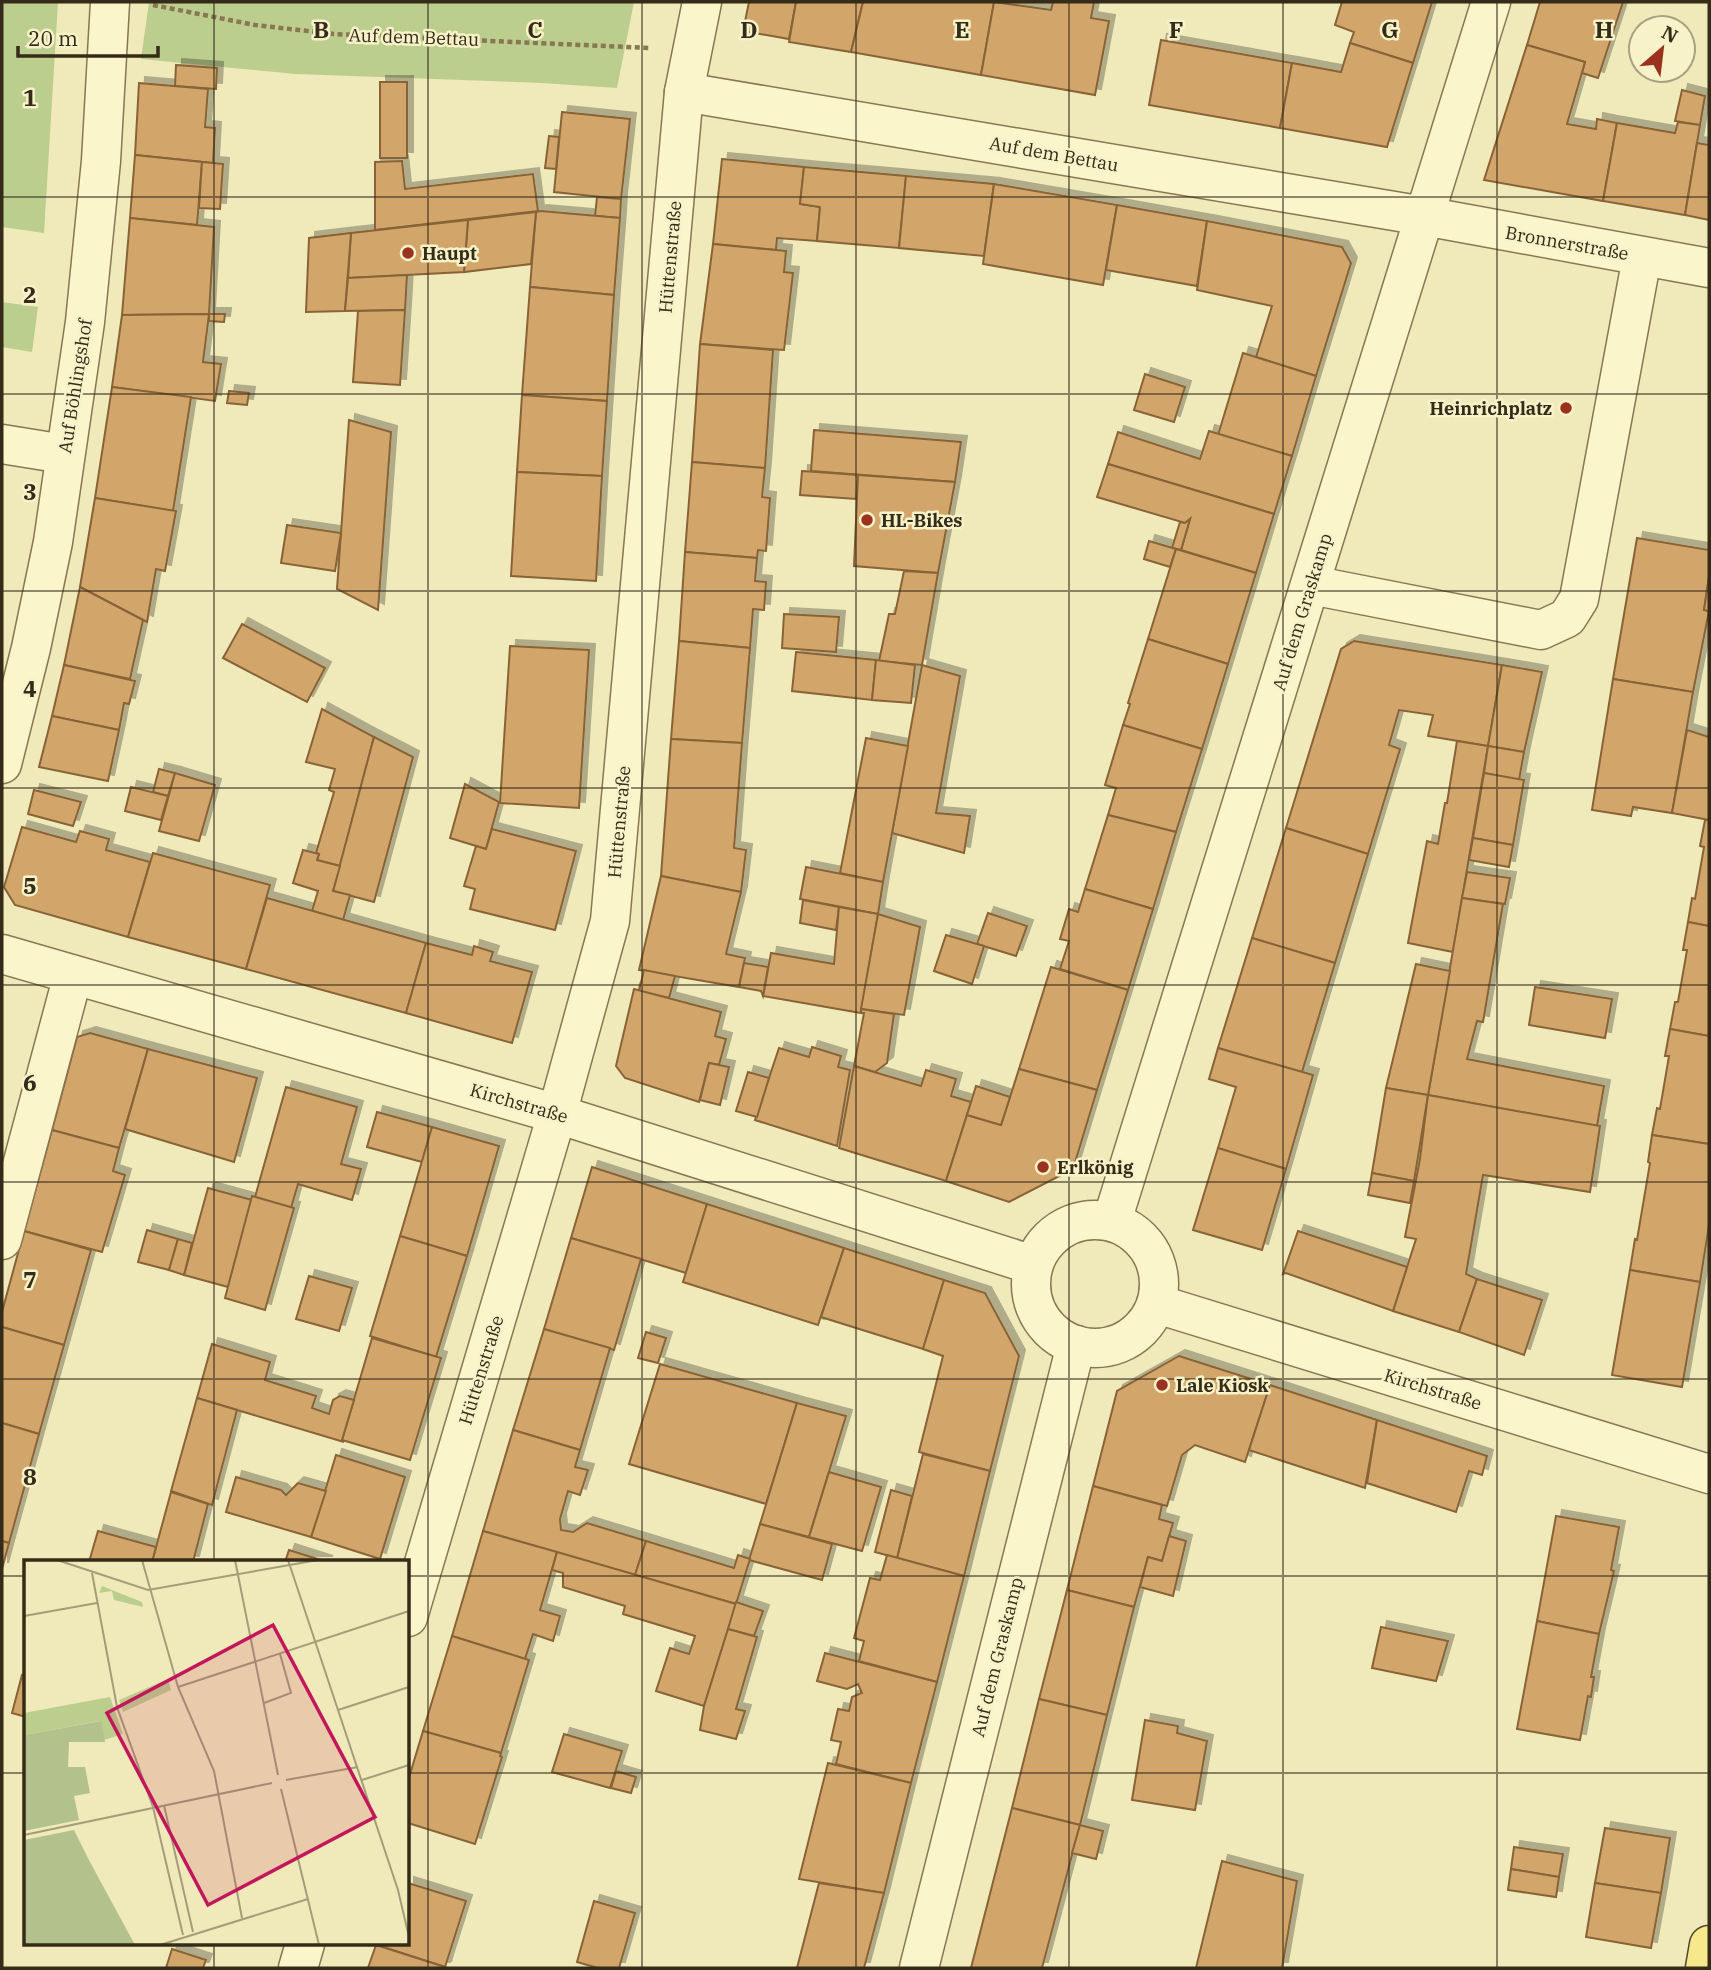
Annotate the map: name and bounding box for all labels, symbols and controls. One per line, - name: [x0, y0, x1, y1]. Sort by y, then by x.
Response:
- scale bar: [18, 14, 158, 58]
- text: B: [313, 14, 329, 44]
- text: C: [527, 14, 543, 44]
- text: D: [740, 14, 758, 44]
- text: E: [954, 14, 970, 44]
- text: F: [1169, 14, 1183, 44]
- text: G: [1381, 14, 1399, 44]
- text: H: [1595, 14, 1613, 44]
- north arrow: [1627, 14, 1697, 84]
- text: N: [1658, 20, 1682, 48]
- street label: Auf dem Bettau: [348, 23, 480, 51]
- text: 20 m: [28, 24, 78, 52]
- text: 1: [23, 82, 37, 112]
- street label: Auf dem Bettau: [988, 131, 1120, 177]
- street label: Hüttenstraße: [654, 200, 686, 314]
- street label: Bronnerstraße: [1504, 221, 1630, 265]
- place label: Haupt: [422, 242, 477, 265]
- marker: Haupt: [400, 245, 416, 261]
- text: 2: [23, 279, 37, 309]
- street label: Auf Böhlingshof: [53, 315, 97, 455]
- place label: Heinrichplatz: [1429, 397, 1552, 420]
- marker: Heinrichplatz: [1558, 400, 1574, 416]
- text: 3: [23, 476, 37, 506]
- place label: HL-Bikes: [881, 509, 963, 532]
- marker: HL-Bikes: [859, 512, 875, 528]
- street label: Auf dem Graskamp: [1267, 530, 1337, 694]
- text: 4: [23, 673, 37, 703]
- street label: Hüttenstraße: [603, 765, 635, 879]
- text: 5: [23, 870, 37, 900]
- text: 6: [23, 1067, 37, 1097]
- street label: Kirchstraße: [467, 1078, 571, 1128]
- place label: Erlkönig: [1057, 1156, 1134, 1179]
- marker: Erlkönig: [1035, 1159, 1051, 1175]
- text: 7: [23, 1264, 37, 1294]
- street label: Hüttenstraße: [453, 1313, 509, 1427]
- street label: Kirchstraße: [1381, 1363, 1485, 1415]
- place label: Lale Kiosk: [1176, 1374, 1269, 1397]
- marker: Lale Kiosk: [1154, 1377, 1170, 1393]
- text: 8: [23, 1461, 37, 1491]
- inset map: [24, 1560, 410, 1946]
- street label: Auf dem Graskamp: [966, 1575, 1028, 1739]

